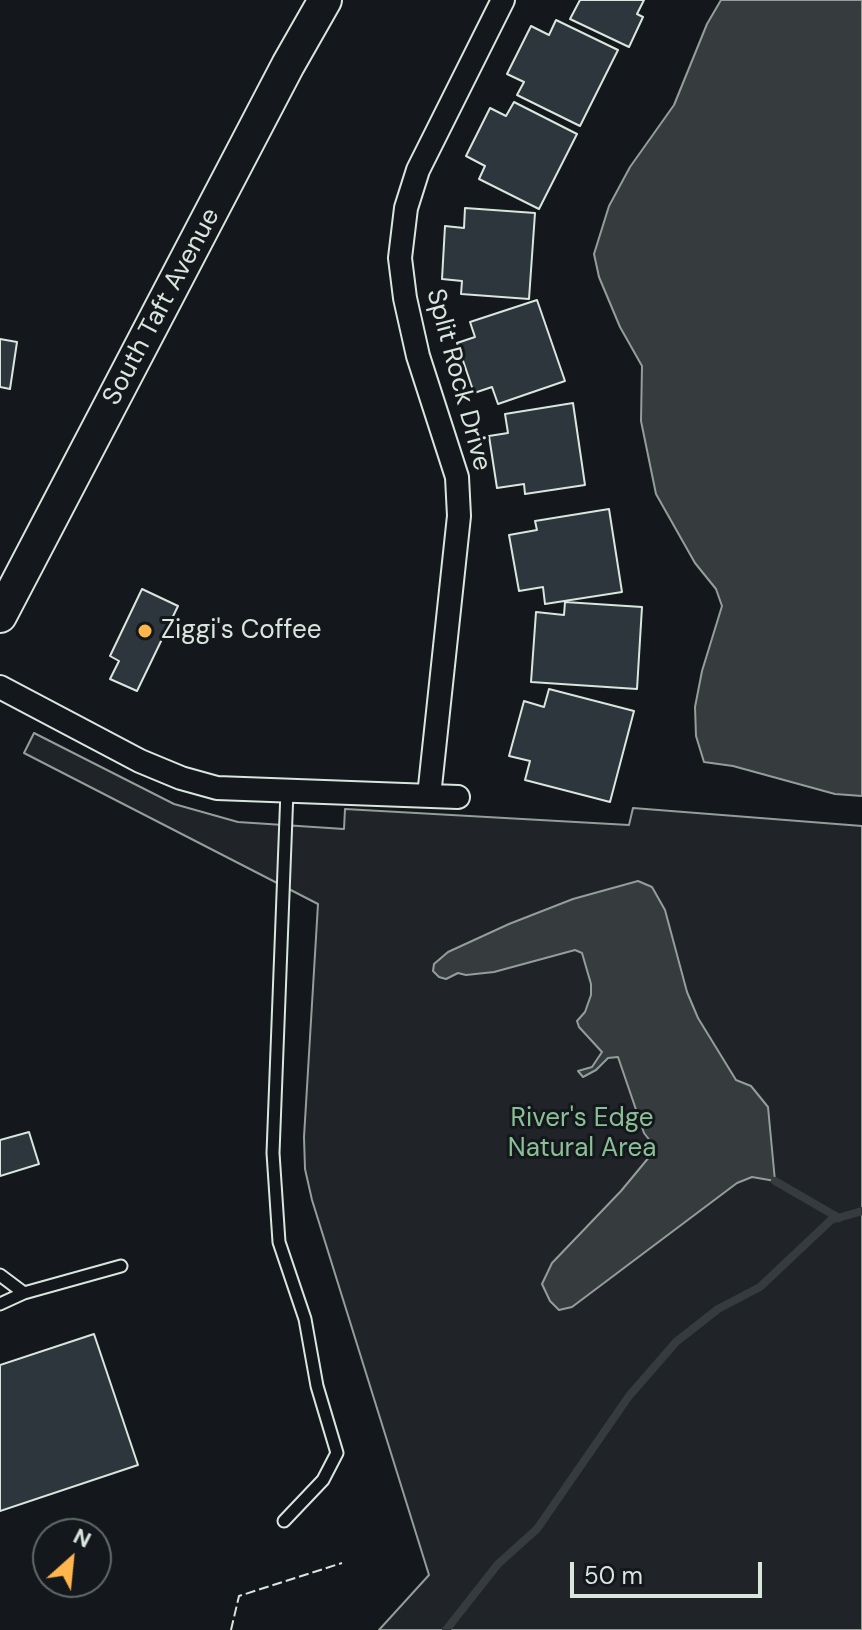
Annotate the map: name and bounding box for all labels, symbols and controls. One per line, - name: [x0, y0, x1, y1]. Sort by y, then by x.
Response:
- street label: South Taft Avenue: [97, 203, 227, 411]
- street label: Split Rock Drive: [419, 286, 497, 474]
- place label: Ziggi's Coffee: [161, 615, 321, 647]
- marker: Ziggi's Coffee: [136, 622, 154, 640]
- park label: River's Edge Natural Area: [508, 1103, 656, 1164]
- north arrow: [32, 1518, 112, 1598]
- text: N: [68, 1521, 96, 1555]
- scale bar: [574, 1546, 766, 1596]
- text: 50 m: [584, 1560, 643, 1591]

